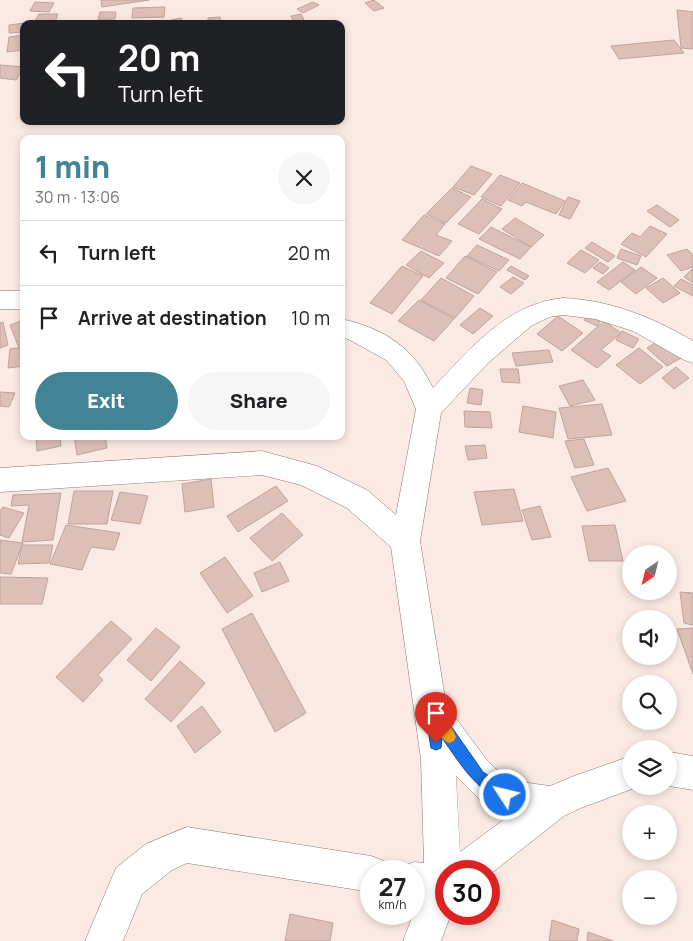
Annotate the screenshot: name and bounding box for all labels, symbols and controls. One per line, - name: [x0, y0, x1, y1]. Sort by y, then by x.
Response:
- text: 20 m: [118, 34, 200, 82]
- icon: left: [35, 40, 100, 105]
- text: Turn left: [118, 79, 203, 109]
- text: 1 min: [35, 146, 110, 187]
- button: close: [278, 152, 330, 204]
- text: 30 m · 13:06: [35, 186, 120, 208]
- icon: left: [35, 239, 63, 267]
- text: Turn left: [78, 240, 156, 266]
- text: 20 m: [288, 240, 330, 266]
- icon: arrive: [35, 304, 63, 332]
- text: Arrive at destination: [78, 305, 267, 331]
- text: 10 m: [291, 305, 330, 331]
- button: Exit: [35, 372, 178, 430]
- button: Share: [188, 372, 330, 430]
- north arrow: [622, 545, 678, 600]
- map controls: [622, 545, 677, 925]
- button: sound: [622, 610, 677, 665]
- button: search: [622, 675, 677, 730]
- pin: [415, 692, 457, 743]
- icon: arrive: [422, 699, 450, 727]
- button: layers: [622, 740, 677, 795]
- position arrow: [478, 768, 530, 820]
- button: +: [622, 805, 677, 860]
- speed limit sign: 30: [435, 860, 500, 925]
- text: 27: [378, 869, 407, 904]
- button: −: [622, 870, 677, 925]
- text: km/h: [379, 896, 406, 913]

